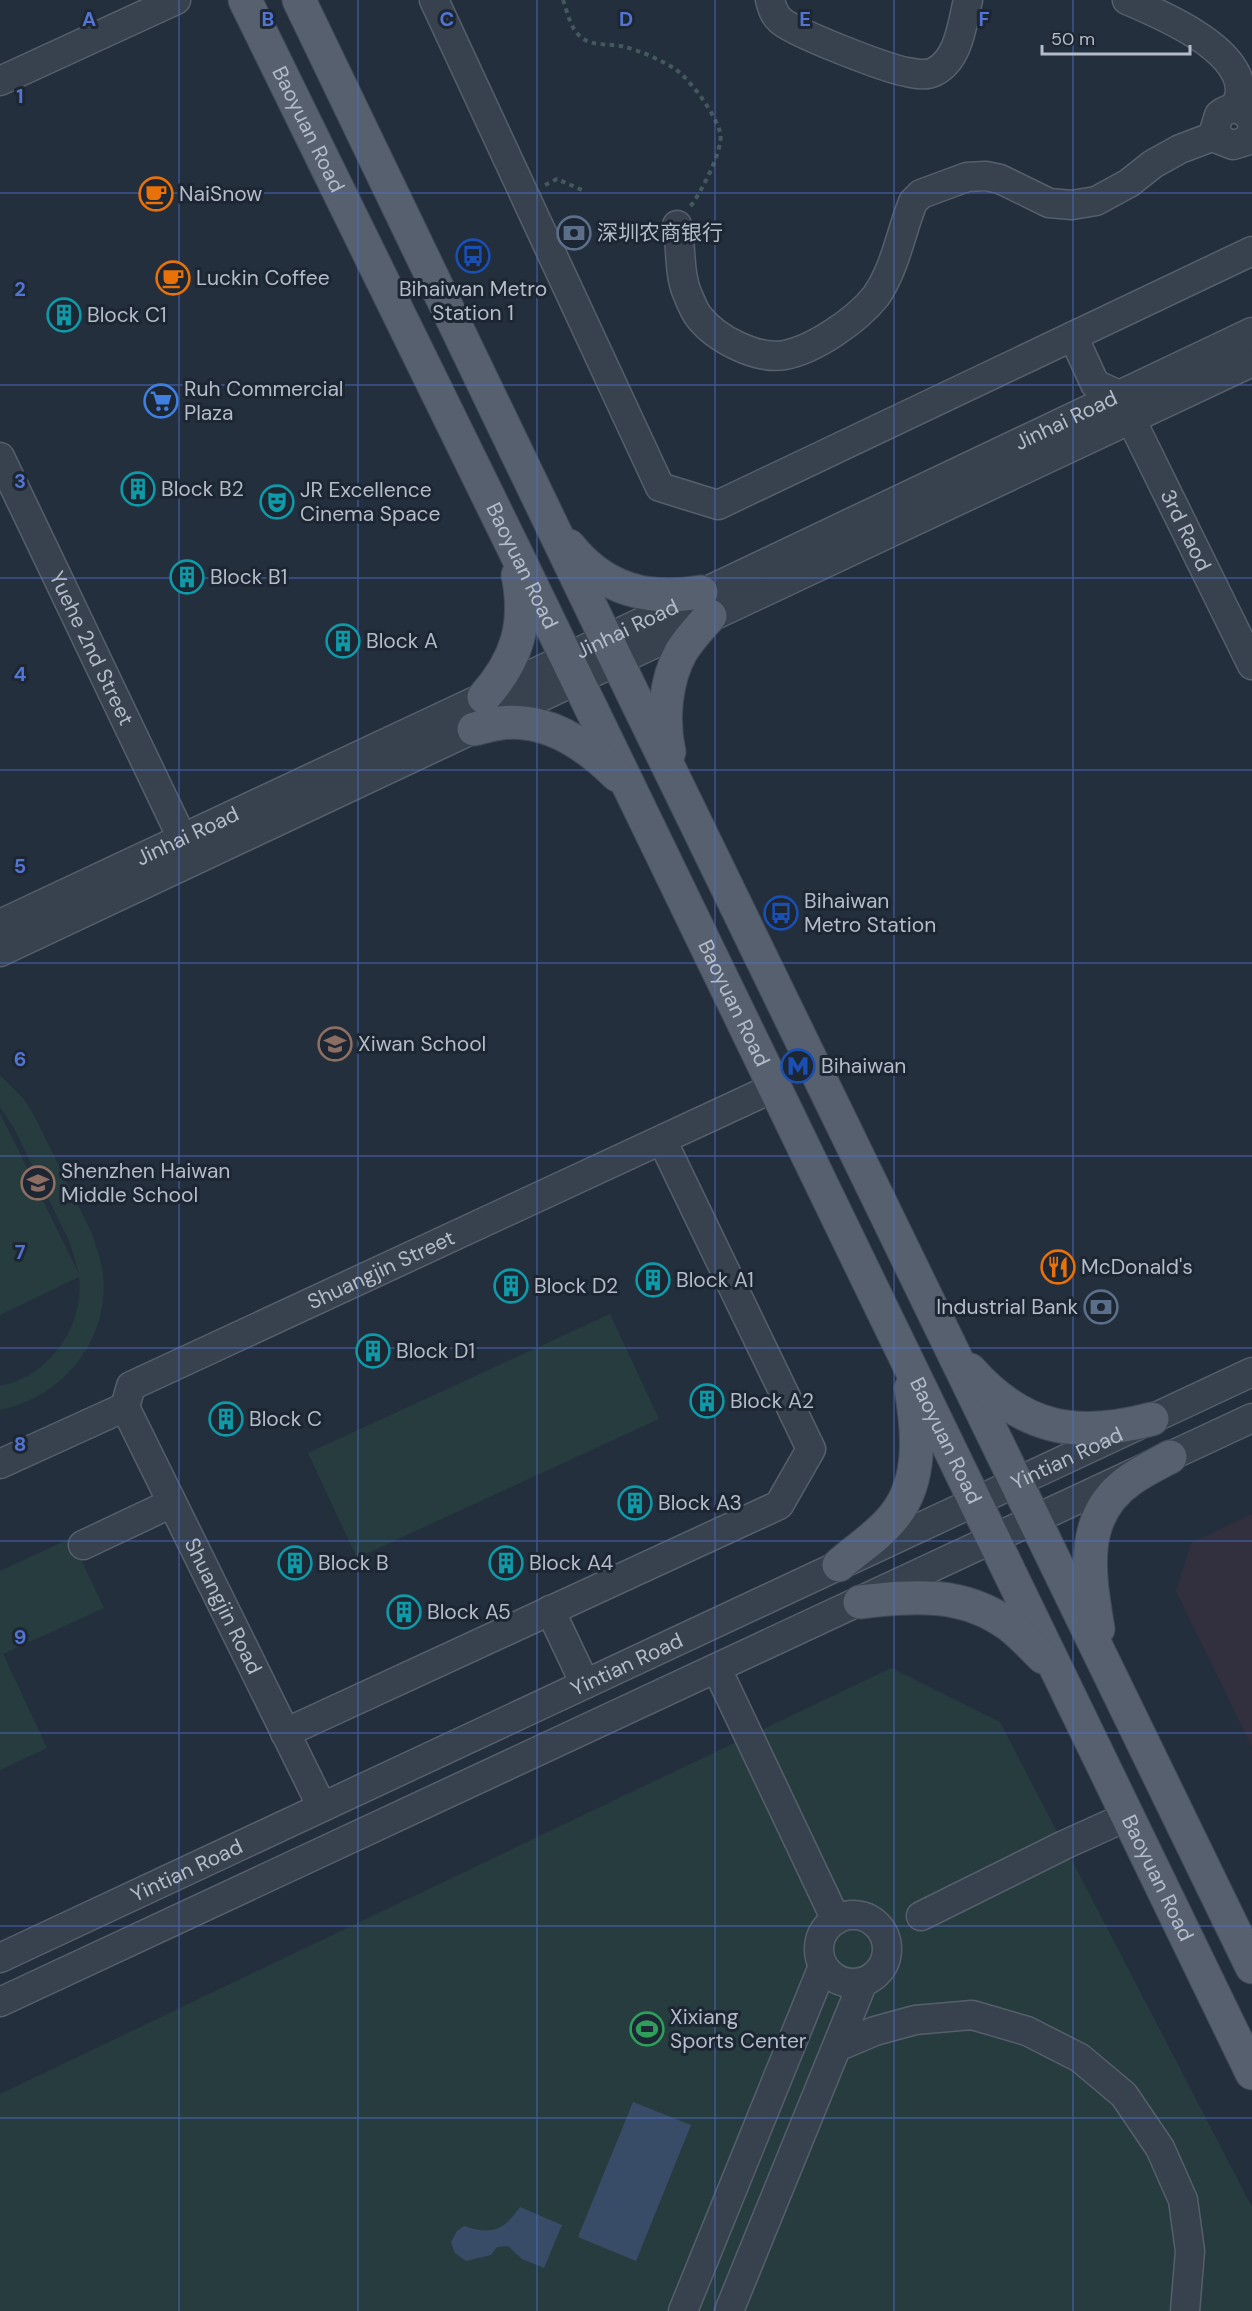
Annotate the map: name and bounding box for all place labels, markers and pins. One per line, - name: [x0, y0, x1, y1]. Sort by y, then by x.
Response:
- cafe icon: NaiSnow: [138, 176, 174, 212]
- place label: NaiSnow: [179, 180, 262, 208]
- bank icon: 深圳农商银行: [556, 215, 592, 251]
- place label: 深圳农商银行: [597, 219, 723, 247]
- bus stop icon: Bihaiwan Metro Station 1: [455, 238, 491, 274]
- cafe icon: Luckin Coffee: [155, 260, 191, 296]
- place label: Luckin Coffee: [196, 264, 330, 292]
- place label: Bihaiwan Metro Station 1: [399, 275, 547, 327]
- building icon: Block C1: [46, 297, 82, 333]
- place label: Block C1: [87, 301, 167, 329]
- place label: Ruh Commercial Plaza: [184, 375, 344, 427]
- supermarket icon: Ruh Commercial Plaza: [143, 383, 179, 419]
- building icon: Block B2: [120, 471, 156, 507]
- place label: Block B2: [161, 475, 244, 503]
- place label: JR Excellence Cinema Space: [300, 476, 441, 528]
- theatre icon: JR Excellence Cinema Space: [259, 484, 295, 520]
- building icon: Block B1: [169, 559, 205, 595]
- place label: Block B1: [210, 563, 287, 591]
- building icon: Block A: [325, 623, 361, 659]
- place label: Block A: [366, 627, 438, 655]
- place label: Bihaiwan Metro Station: [804, 887, 936, 939]
- bus stop icon: Bihaiwan Metro Station: [763, 895, 799, 931]
- school or university icon: Xiwan School: [317, 1026, 353, 1062]
- place label: Xiwan School: [358, 1030, 486, 1058]
- metro station icon: Bihaiwan: [780, 1048, 816, 1084]
- place label: Bihaiwan: [821, 1052, 906, 1080]
- place label: Shenzhen Haiwan Middle School: [61, 1157, 230, 1209]
- school or university icon: Shenzhen Haiwan Middle School: [20, 1165, 56, 1201]
- restaurant icon: McDonald's: [1040, 1249, 1076, 1285]
- place label: McDonald's: [1081, 1253, 1193, 1281]
- building icon: Block A1: [635, 1262, 671, 1298]
- place label: Block A1: [676, 1266, 754, 1294]
- building icon: Block D2: [493, 1268, 529, 1304]
- place label: Block D2: [534, 1272, 618, 1300]
- bank icon: Industrial Bank: [1083, 1289, 1119, 1325]
- place label: Industrial Bank: [936, 1293, 1078, 1321]
- building icon: Block D1: [355, 1333, 391, 1369]
- place label: Block D1: [396, 1337, 475, 1365]
- building icon: Block A2: [689, 1383, 725, 1419]
- place label: Block A2: [730, 1387, 814, 1415]
- building icon: Block C: [208, 1401, 244, 1437]
- place label: Block C: [249, 1405, 322, 1433]
- building icon: Block A3: [617, 1485, 653, 1521]
- place label: Block A3: [658, 1489, 742, 1517]
- building icon: Block B: [277, 1545, 313, 1581]
- building icon: Block A4: [488, 1545, 524, 1581]
- place label: Block B: [318, 1549, 389, 1577]
- place label: Block A4: [529, 1549, 614, 1577]
- building icon: Block A5: [386, 1594, 422, 1630]
- place label: Block A5: [427, 1598, 511, 1626]
- place label: Xixiang Sports Center: [670, 2003, 807, 2055]
- sports icon: Xixiang Sports Center: [629, 2011, 665, 2047]

